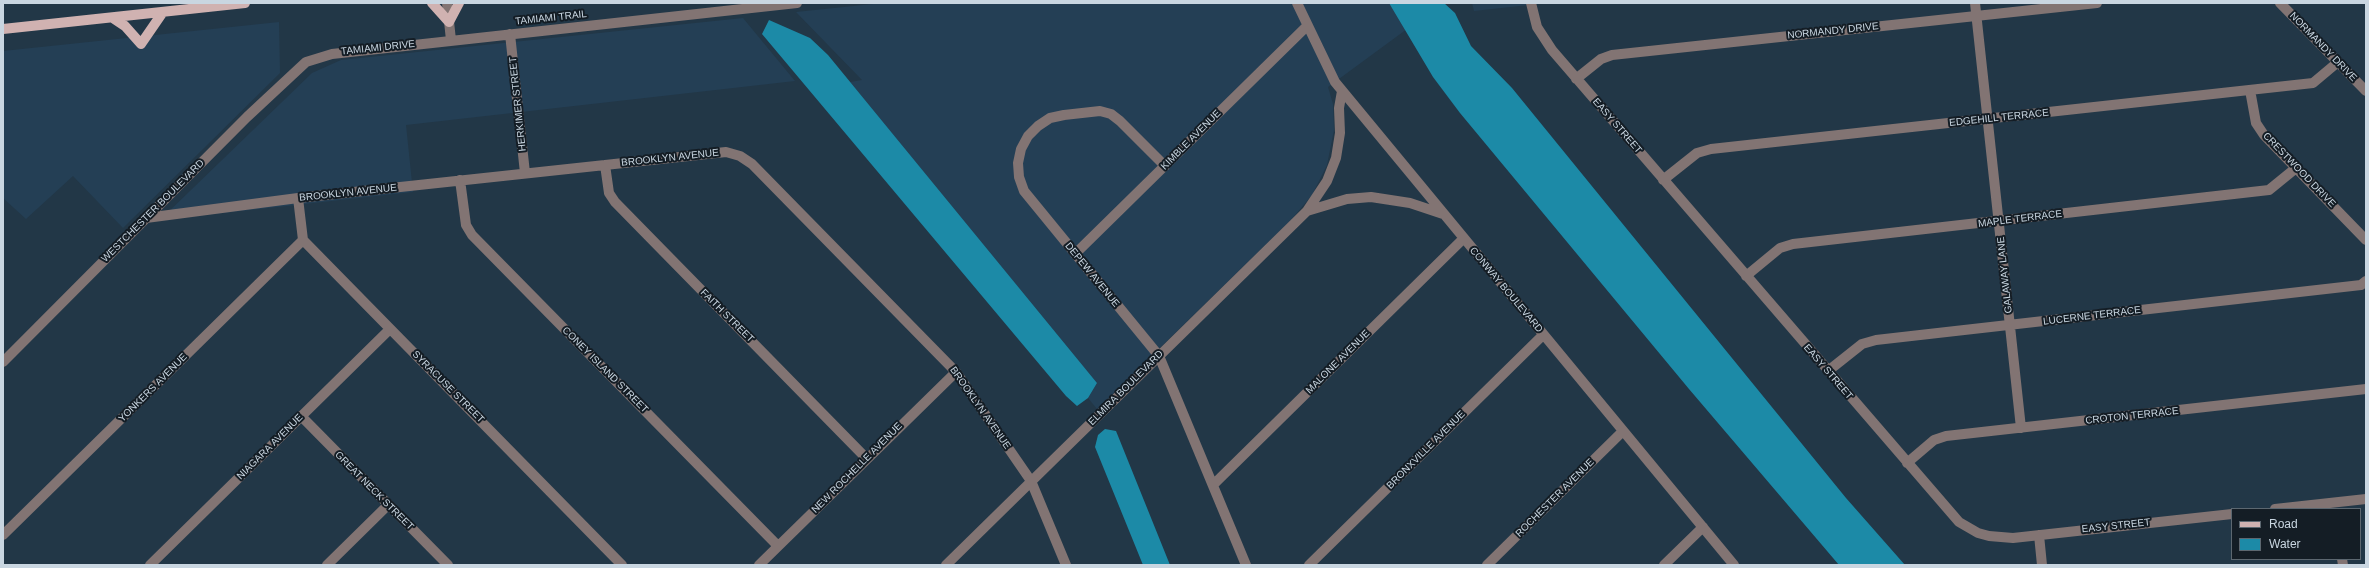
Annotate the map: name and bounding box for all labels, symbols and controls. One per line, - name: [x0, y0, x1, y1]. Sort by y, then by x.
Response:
- street label: TAMIAMI TRAIL: [515, 8, 587, 28]
- street label: NORMANDY DRIVE: [2287, 10, 2359, 84]
- street label: NORMANDY DRIVE: [1787, 20, 1879, 42]
- street label: TAMIAMI DRIVE: [340, 38, 416, 58]
- street label: HERKIMER STREET: [507, 56, 529, 152]
- street label: EASY STREET: [1590, 96, 1644, 156]
- street label: EDGEHILL TERRACE: [1949, 107, 2049, 129]
- street label: KIMBLE AVENUE: [1159, 108, 1223, 172]
- street label: CRESTWOOD DRIVE: [2260, 130, 2338, 210]
- street label: BROOKLYN AVENUE: [621, 147, 719, 169]
- street label: WESTCHESTER BOULEVARD: [99, 157, 207, 265]
- street label: BROOKLYN AVENUE: [299, 182, 397, 204]
- street label: MAPLE TERRACE: [1977, 208, 2063, 230]
- street label: GALAWAY LANE: [1995, 236, 2015, 314]
- street label: DEPEW AVENUE: [1062, 240, 1122, 310]
- street label: CONWAY BOULEVARD: [1467, 245, 1545, 335]
- street label: FAITH STREET: [698, 287, 756, 345]
- street label: LUCERNE TERRACE: [2042, 304, 2142, 328]
- street label: CONEY ISLAND STREET: [560, 325, 650, 415]
- street label: MALONE AVENUE: [1304, 328, 1372, 396]
- street label: EASY STREET: [1801, 342, 1855, 402]
- street label: SYRACUSE STREET: [409, 348, 487, 426]
- street label: ELMIRA BOULEVARD: [1086, 348, 1166, 428]
- street label: YONKERS AVENUE: [116, 351, 190, 425]
- street label: BROOKLYN AVENUE: [947, 364, 1013, 452]
- street label: CROTON TERRACE: [2085, 405, 2179, 427]
- street label: BRONXVILLE AVENUE: [1384, 408, 1468, 492]
- street label: NIAGARA AVENUE: [235, 412, 305, 482]
- street label: NEW ROCHELLE AVENUE: [809, 420, 905, 516]
- street label: GREAT NECK STREET: [332, 449, 416, 533]
- street label: ROCHESTER AVENUE: [1513, 456, 1597, 540]
- legend: [2231, 508, 2361, 560]
- street label: EASY STREET: [2081, 516, 2151, 536]
- text: Road: [2269, 517, 2298, 531]
- text: Water: [2269, 537, 2301, 551]

